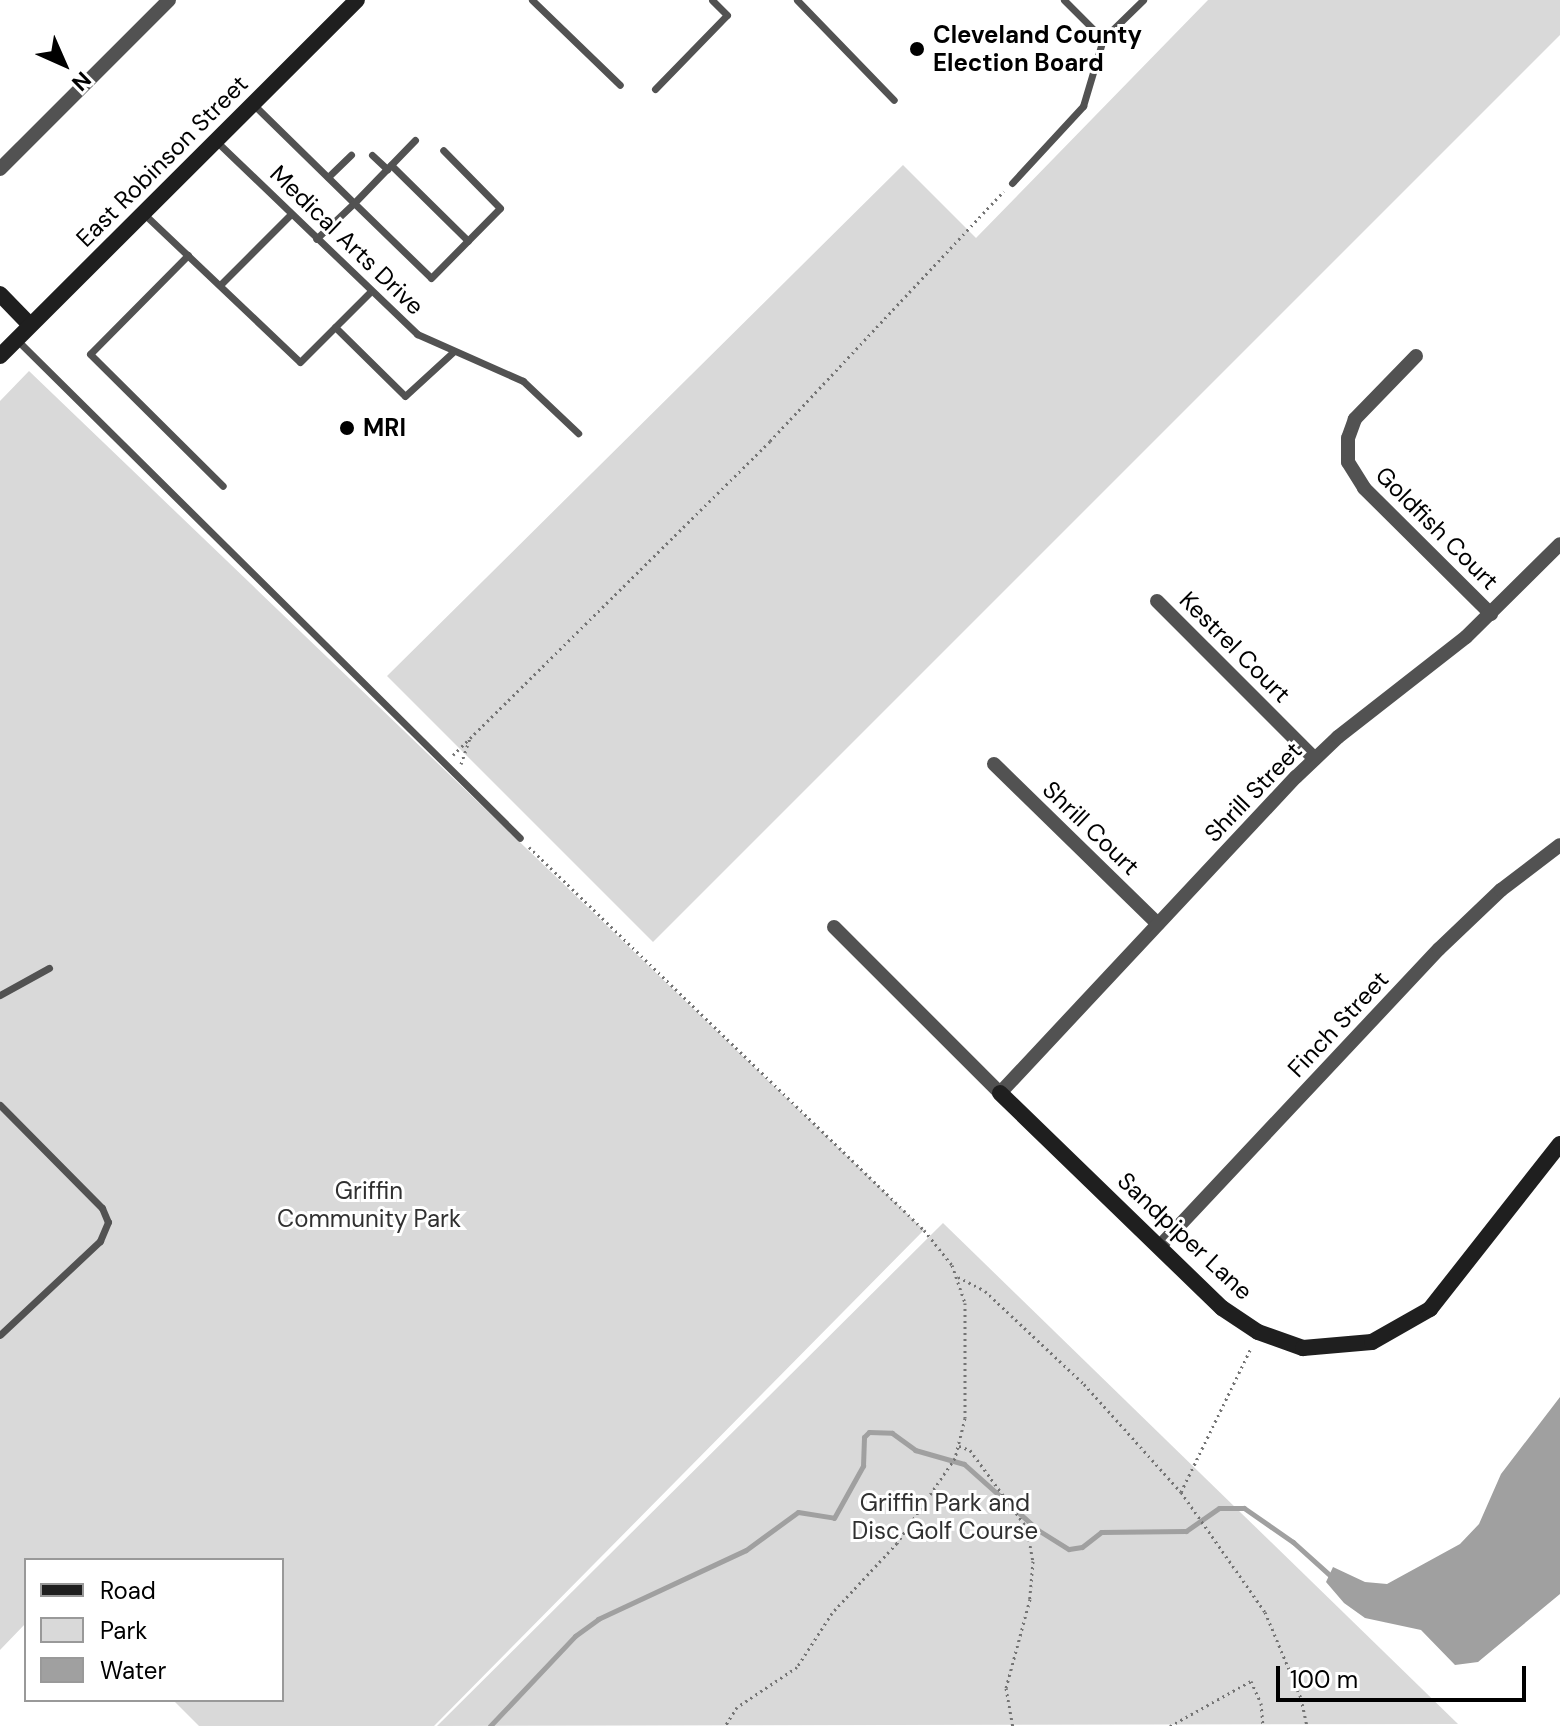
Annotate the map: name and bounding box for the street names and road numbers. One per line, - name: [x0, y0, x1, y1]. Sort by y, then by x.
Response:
- street label: East Robinson Street: [70, 69, 254, 253]
- street label: Medical Arts Drive: [264, 159, 430, 321]
- street label: Goldfish Court: [1370, 461, 1504, 595]
- street label: Kestrel Court: [1174, 586, 1296, 708]
- street label: Shrill Street: [1198, 736, 1308, 848]
- street label: Shrill Court: [1037, 775, 1145, 881]
- street label: Finch Street: [1282, 965, 1394, 1083]
- street label: Sandpiper Lane: [1112, 1166, 1258, 1306]

